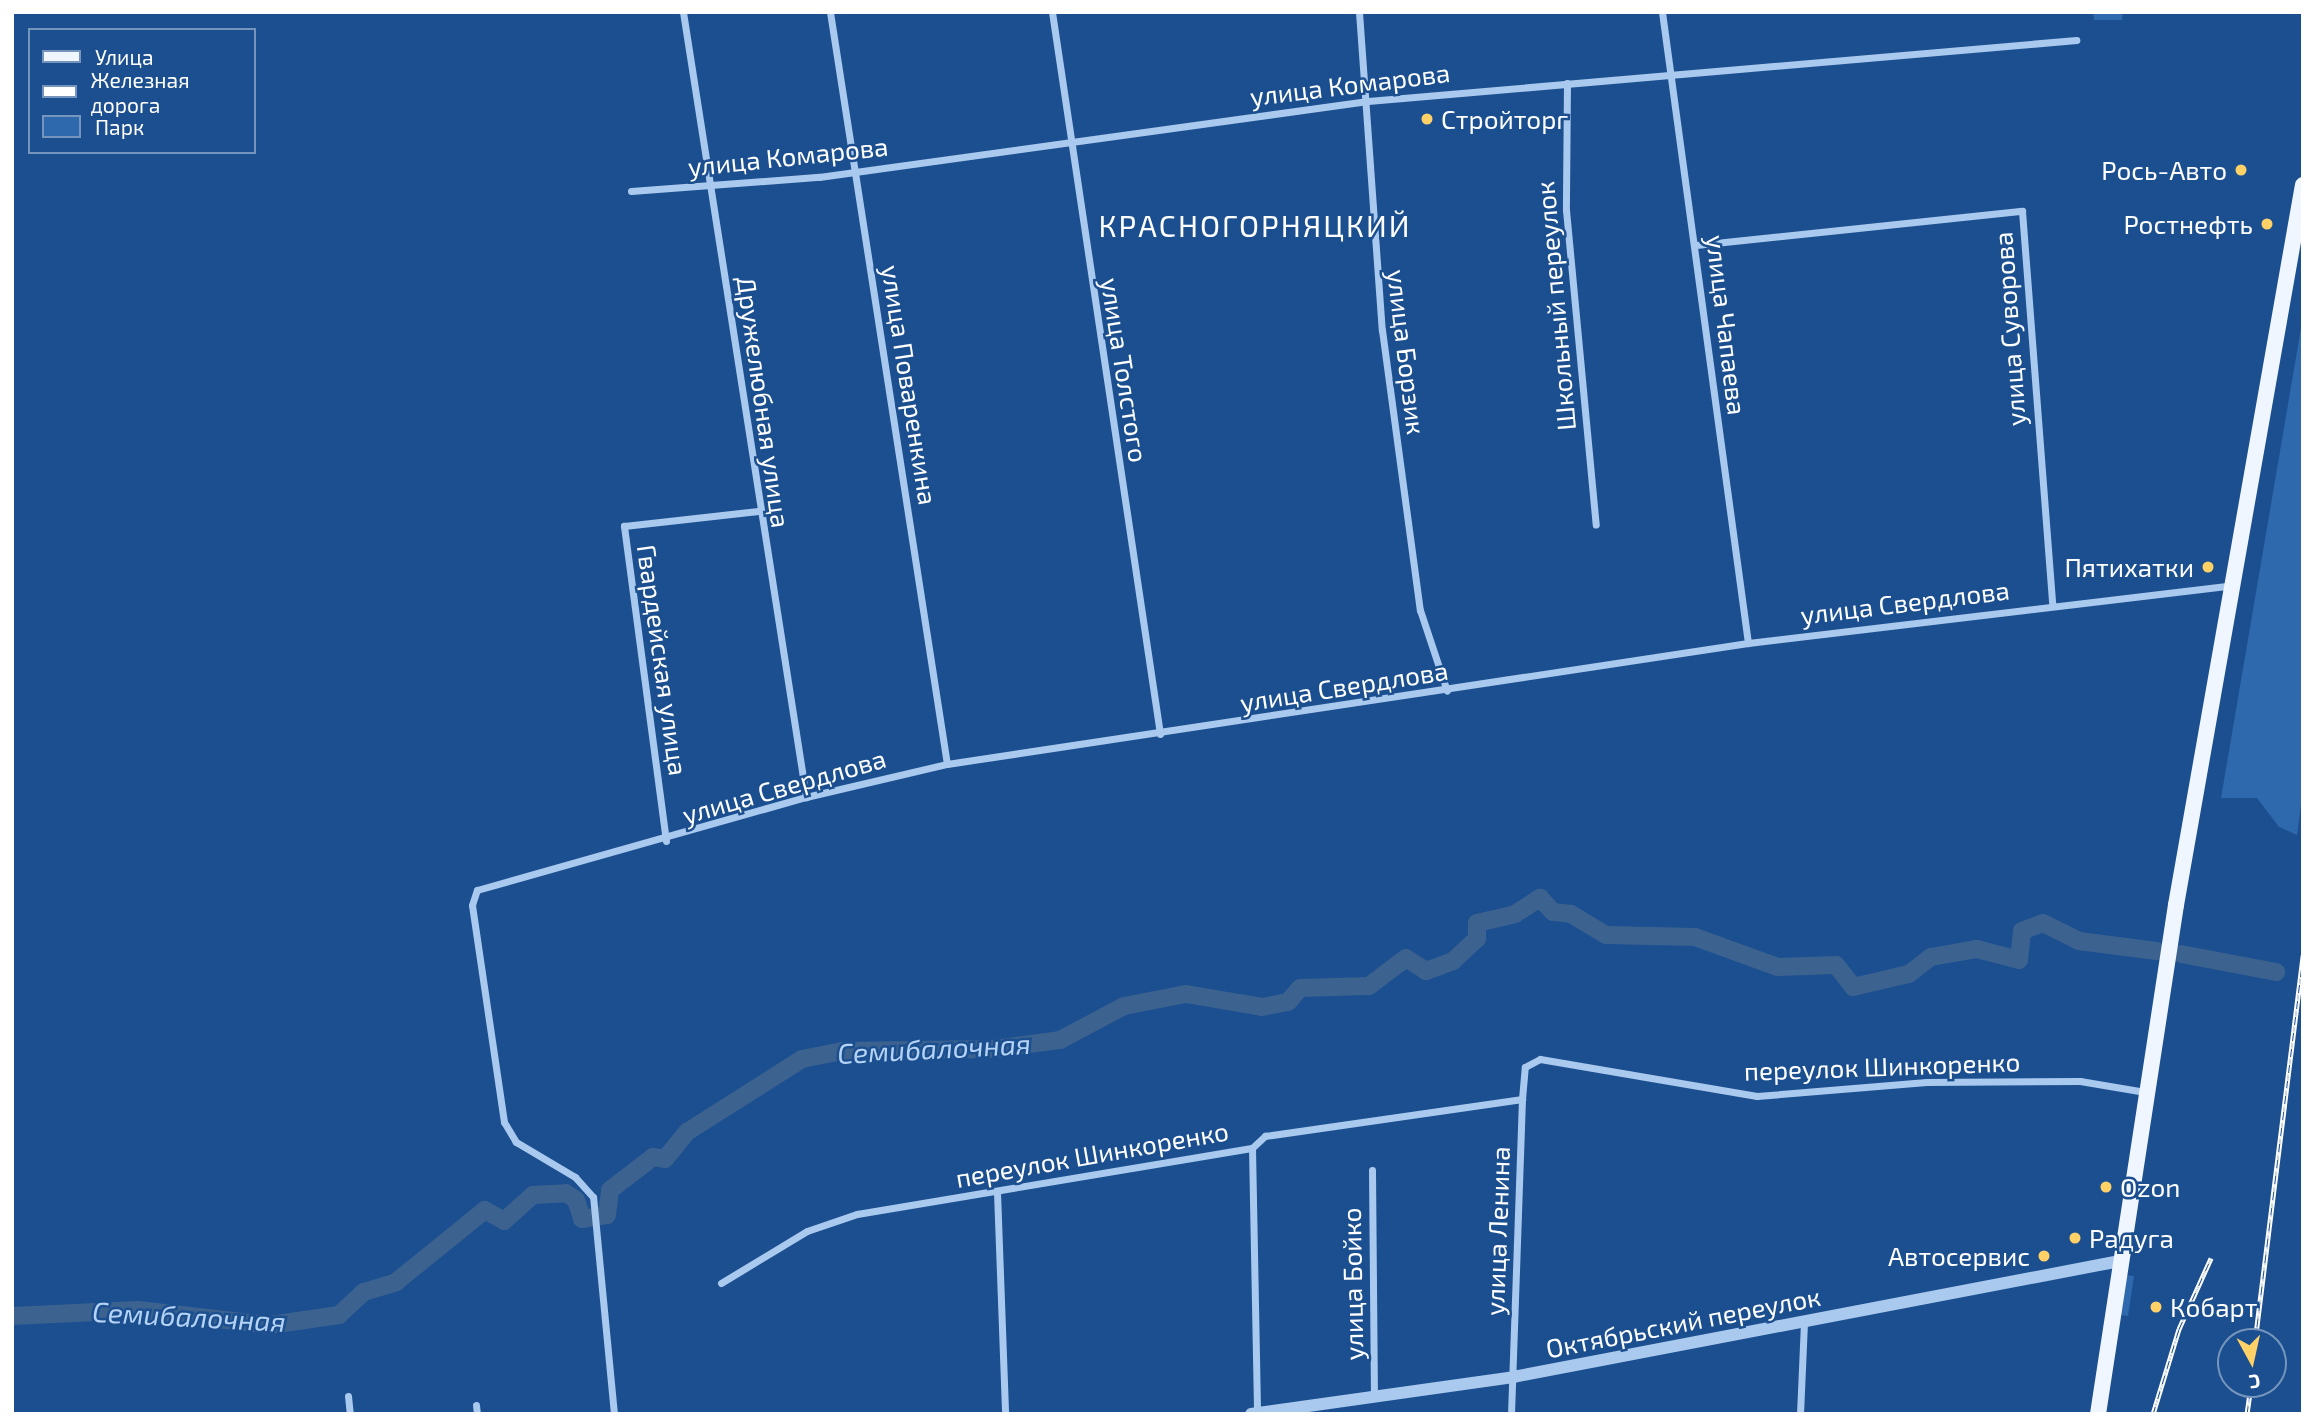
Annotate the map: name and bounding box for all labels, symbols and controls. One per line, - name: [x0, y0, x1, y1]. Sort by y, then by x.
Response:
- legend: [28, 28, 256, 154]
- text: Улица: [95, 44, 154, 69]
- street label: улица Комарова: [1248, 56, 1452, 112]
- text: Железная дорога: [91, 67, 190, 117]
- place label: Стройторг: [1441, 103, 1568, 135]
- marker: Стройторг: [1419, 111, 1435, 127]
- text: Парк: [95, 114, 144, 139]
- street label: улица Комарова: [686, 130, 890, 182]
- place label: Рось-Авто: [2101, 154, 2227, 186]
- marker: Рось-Авто: [2233, 162, 2249, 178]
- street label: Школьный переулок: [1529, 180, 1581, 432]
- district label: КРАСНОГОРНЯЦКИЙ: [1100, 207, 1410, 243]
- place label: Ростнефть: [2123, 208, 2253, 240]
- marker: Ростнефть: [2259, 216, 2275, 232]
- street label: улица Суворова: [1987, 231, 2031, 427]
- street label: улица Чапаева: [1700, 233, 1754, 417]
- street label: улица Поваренкина: [876, 263, 944, 507]
- street label: улица Борзик: [1381, 268, 1433, 436]
- street label: Дружелюбная улица: [731, 274, 797, 530]
- street label: улица Толстого: [1095, 275, 1155, 465]
- street label: Гвардейская улица: [631, 543, 695, 777]
- place label: Пятихатки: [2064, 551, 2194, 583]
- marker: Пятихатки: [2200, 559, 2216, 575]
- street label: улица Свердлова: [1799, 574, 2011, 630]
- street label: улица Свердлова: [1238, 654, 1450, 718]
- street label: улица Свердлова: [679, 742, 889, 830]
- water label: Семибалочная: [836, 1026, 1032, 1070]
- street label: переулок Шинкоренко: [1743, 1046, 2021, 1086]
- street label: переулок Шинкоренко: [953, 1115, 1231, 1193]
- street label: улица Ленина: [1478, 1146, 1516, 1316]
- place label: Ozon: [2120, 1171, 2180, 1203]
- marker: Ozon: [2098, 1179, 2114, 1195]
- street label: улица Бойко: [1335, 1207, 1369, 1361]
- place label: Радуга: [2089, 1222, 2174, 1254]
- marker: Радуга: [2067, 1230, 2083, 1246]
- place label: Автосервис: [1888, 1240, 2030, 1272]
- marker: Автосервис: [2036, 1248, 2052, 1264]
- street label: Октябрьский переулок: [1543, 1280, 1823, 1364]
- place label: Кобарт: [2170, 1291, 2257, 1323]
- water label: Семибалочная: [91, 1294, 287, 1338]
- marker: Кобарт: [2148, 1299, 2164, 1315]
- north arrow: [2217, 1328, 2287, 1398]
- text: С: [2248, 1370, 2262, 1394]

